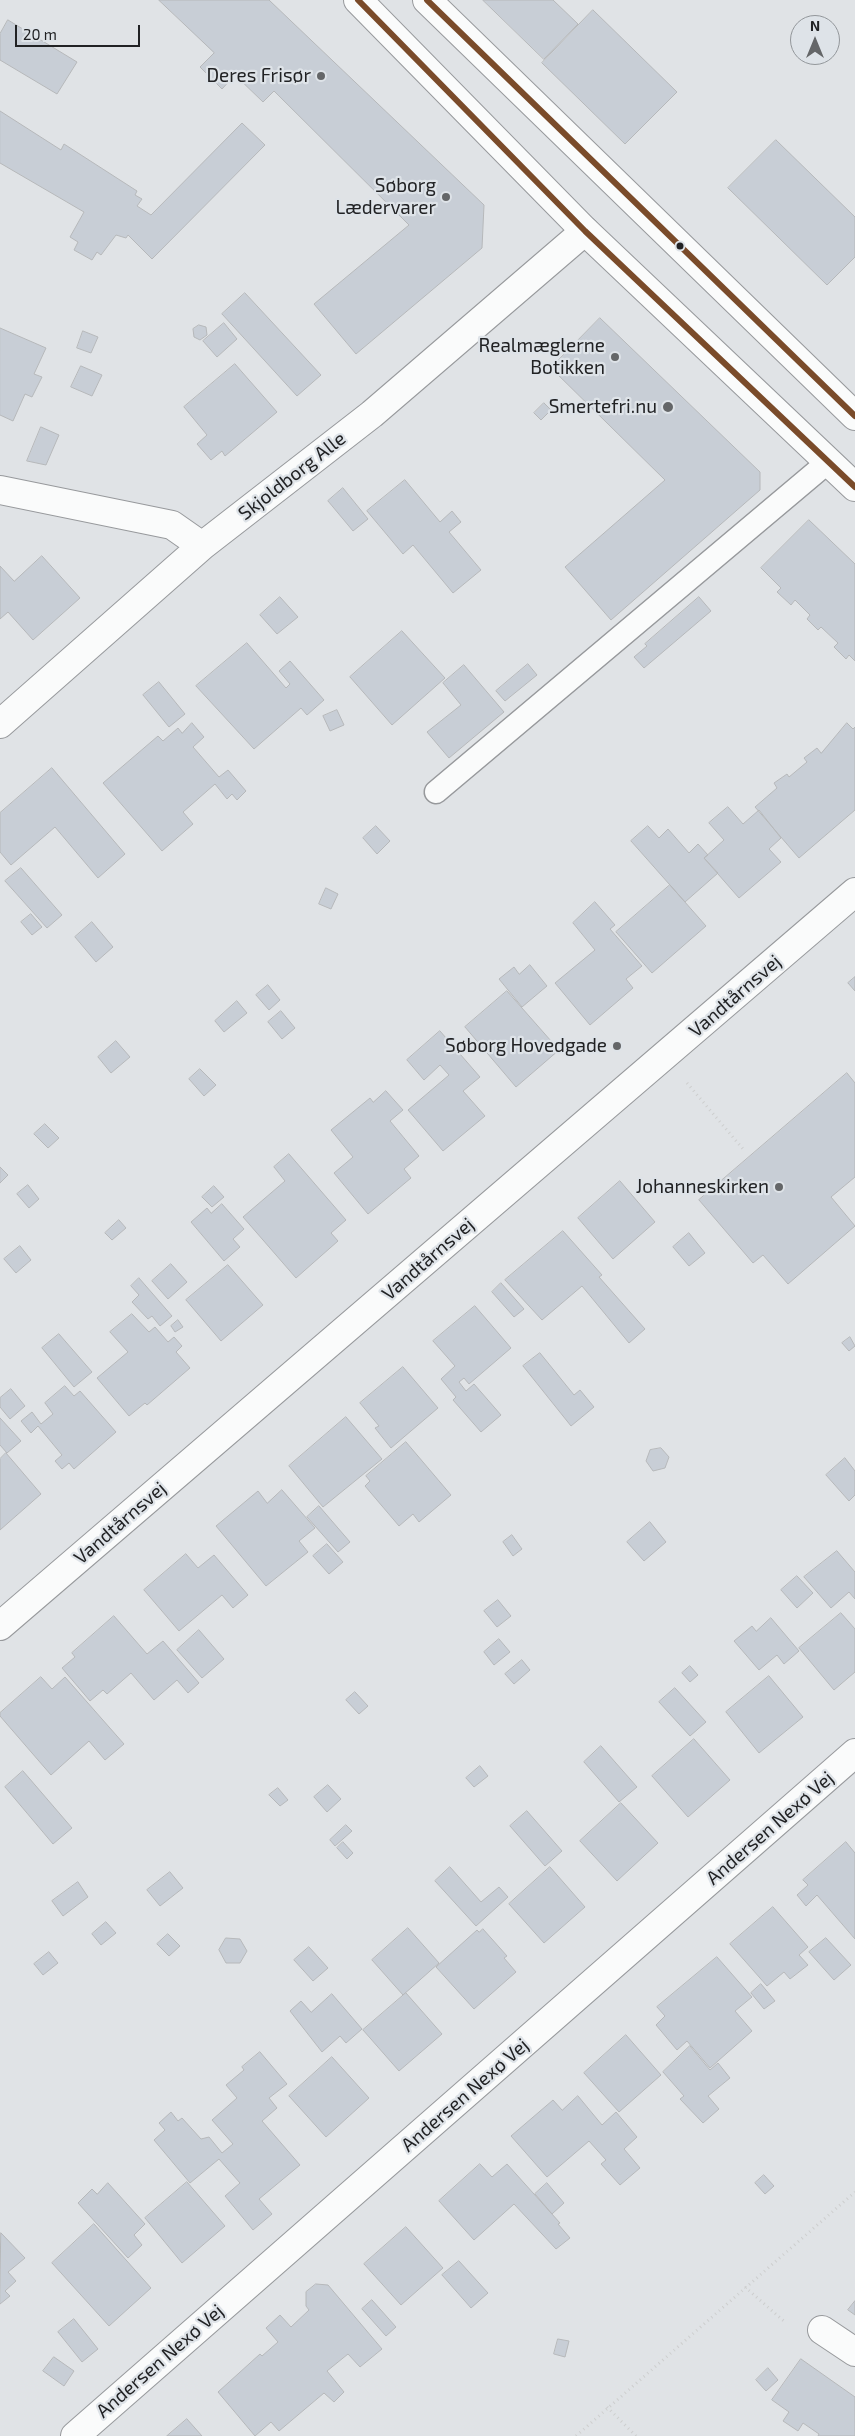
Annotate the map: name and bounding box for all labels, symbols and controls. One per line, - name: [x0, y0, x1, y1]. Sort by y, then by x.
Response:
- scale bar: [18, 15, 142, 47]
- north arrow: [790, 15, 840, 65]
- text: N: [810, 17, 820, 34]
- text: 20 m: [23, 25, 57, 43]
- place label: Deres Frisør: [206, 65, 311, 87]
- marker: Deres Frisør: [315, 70, 327, 82]
- place label: Søborg Lædervarer: [335, 175, 436, 219]
- marker: Søborg Lædervarer: [440, 191, 452, 203]
- unlabelled marker: [675, 241, 685, 251]
- place label: Realmæglerne Botikken: [479, 335, 605, 379]
- marker: Realmæglerne Botikken: [609, 351, 621, 363]
- place label: Smertefri.nu: [549, 396, 657, 418]
- marker: Smertefri.nu: [661, 400, 675, 414]
- street label: Skjoldborg Alle: [234, 427, 350, 525]
- street label: Vandtårnsvej: [684, 950, 786, 1042]
- place label: Søborg Hovedgade: [445, 1035, 607, 1057]
- marker: Søborg Hovedgade: [611, 1040, 623, 1052]
- place label: Johanneskirken: [636, 1176, 769, 1198]
- marker: Johanneskirken: [773, 1181, 785, 1193]
- street label: Vandtårnsvej: [377, 1213, 479, 1305]
- street label: Vandtårnsvej: [69, 1477, 171, 1569]
- street label: Andersen Nexø Vej: [702, 1767, 838, 1889]
- street label: Andersen Nexø Vej: [397, 2034, 533, 2156]
- street label: Andersen Nexø Vej: [92, 2300, 228, 2422]

